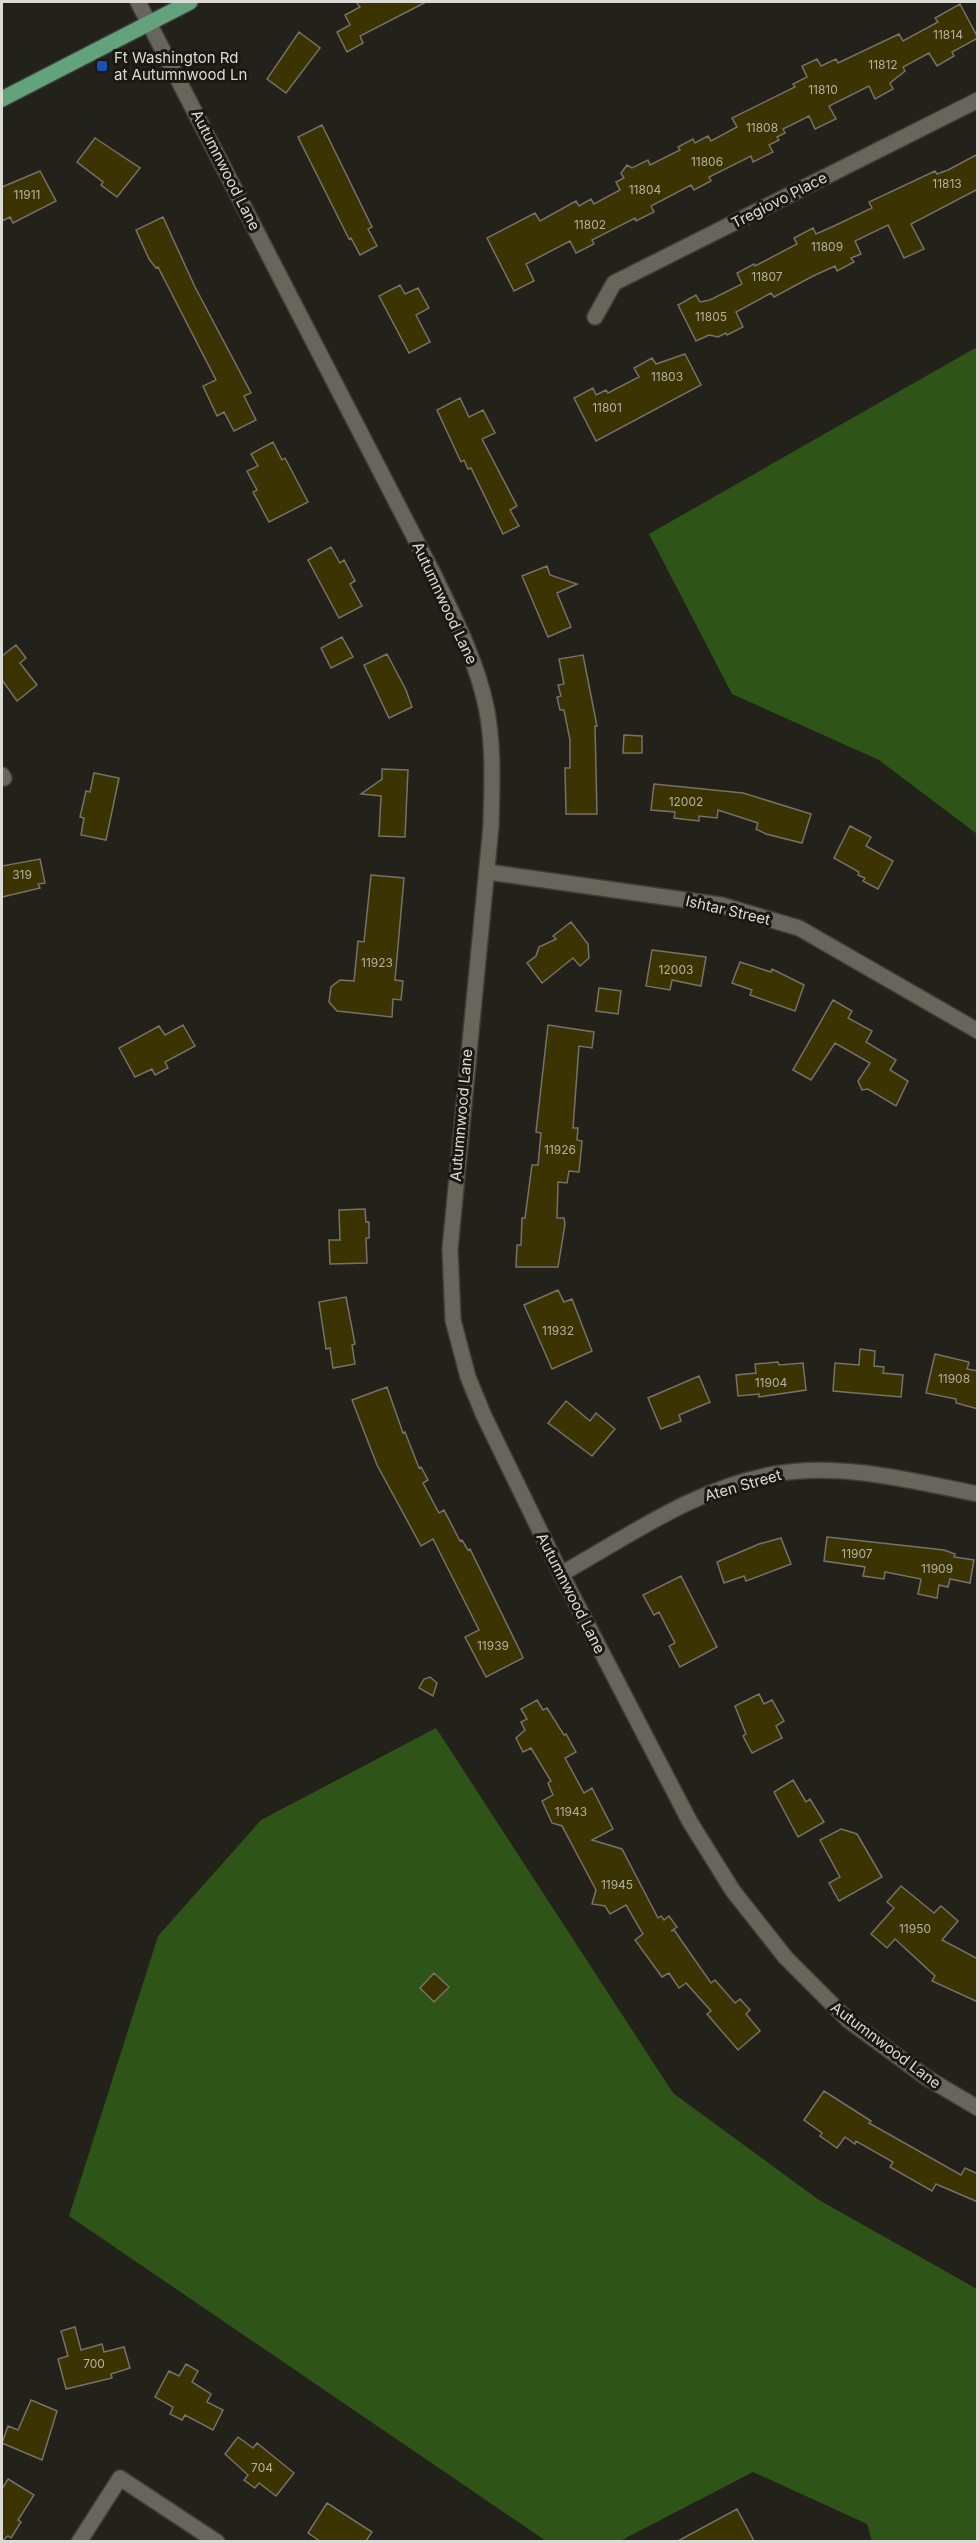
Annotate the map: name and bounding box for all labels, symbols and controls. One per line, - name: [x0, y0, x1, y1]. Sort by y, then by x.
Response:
- house number: 11814: [933, 27, 963, 42]
- place label: Ft Washington Rd at Autumnwood Ln: [114, 48, 247, 84]
- house number: 11812: [868, 57, 898, 72]
- marker: Ft Washington Rd at Autumnwood Ln: [95, 59, 109, 73]
- house number: 11810: [808, 82, 838, 97]
- street label: Autumnwood Lane: [187, 106, 265, 234]
- house number: 11808: [746, 120, 778, 135]
- house number: 11806: [691, 154, 723, 169]
- street label: Tregiovo Place: [728, 168, 830, 232]
- house number: 11813: [932, 176, 962, 191]
- house number: 11804: [629, 182, 661, 197]
- house number: 11911: [14, 187, 40, 202]
- house number: 11802: [574, 217, 606, 232]
- house number: 11809: [811, 239, 843, 254]
- house number: 11807: [751, 269, 783, 284]
- house number: 11805: [695, 309, 727, 324]
- house number: 11803: [651, 369, 683, 384]
- house number: 11801: [592, 400, 622, 415]
- street label: Autumnwood Lane: [408, 539, 482, 667]
- house number: 12002: [669, 794, 703, 809]
- house number: 319: [12, 867, 32, 882]
- street label: Ishtar Street: [684, 891, 772, 929]
- house number: 11923: [361, 955, 393, 970]
- house number: 12003: [659, 962, 693, 977]
- street label: Autumnwood Lane: [446, 1048, 476, 1182]
- house number: 11926: [544, 1142, 576, 1157]
- house number: 11932: [542, 1323, 574, 1338]
- house number: 11908: [938, 1371, 970, 1386]
- house number: 11904: [755, 1375, 788, 1390]
- street label: Aten Street: [702, 1465, 784, 1505]
- street label: Autumnwood Lane: [532, 1529, 610, 1657]
- house number: 11907: [841, 1546, 873, 1561]
- house number: 11909: [921, 1561, 953, 1576]
- house number: 11939: [477, 1638, 509, 1653]
- house number: 11943: [555, 1804, 587, 1819]
- house number: 11945: [601, 1877, 633, 1892]
- house number: 11950: [899, 1921, 931, 1936]
- street label: Autumnwood Lane: [827, 1997, 945, 2093]
- house number: 700: [83, 2356, 105, 2371]
- house number: 704: [251, 2460, 273, 2475]

